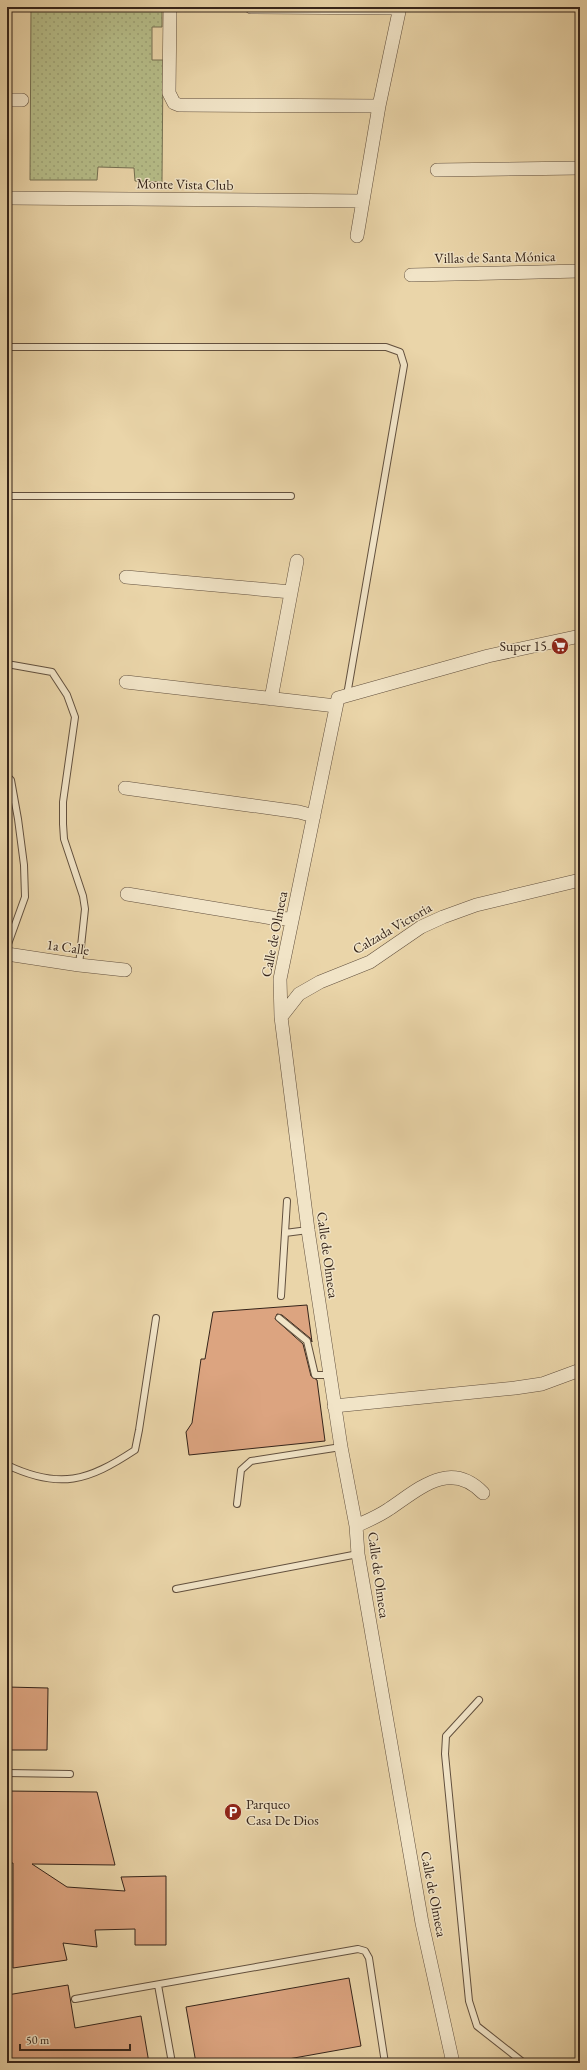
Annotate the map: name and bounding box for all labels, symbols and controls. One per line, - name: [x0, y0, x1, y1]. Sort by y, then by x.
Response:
- street label: Monte Vista Club: [136, 174, 234, 194]
- street label: Villas de Santa Mónica: [434, 247, 556, 267]
- supermarket icon: Super 15: [550, 636, 570, 656]
- place label: Super 15: [499, 637, 547, 655]
- street label: Calle de Olmeca: [257, 889, 291, 979]
- street label: Calzada Victoria: [349, 898, 435, 958]
- street label: 1a Calle: [46, 935, 91, 959]
- street label: Calle de Olmeca: [313, 1211, 343, 1300]
- street label: Calle de Olmeca: [364, 1531, 394, 1620]
- place label: Parqueo Casa De Dios: [246, 1795, 319, 1829]
- parking icon: Parqueo Casa De Dios: [223, 1802, 243, 1822]
- street label: Calle de Olmeca: [417, 1849, 451, 1939]
- scale bar: [20, 2026, 130, 2052]
- text: 50 m: [26, 2032, 50, 2048]

